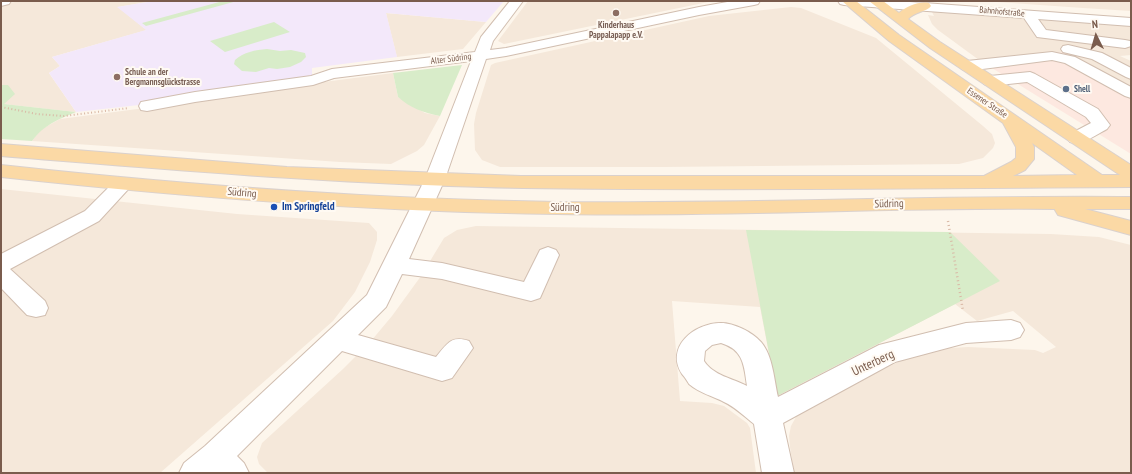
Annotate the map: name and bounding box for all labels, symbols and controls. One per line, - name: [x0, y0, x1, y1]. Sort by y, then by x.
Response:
- street label: Bahnhofstraße: [979, 5, 1025, 19]
- marker: Kinderhaus Pappalapapp e.V.: [611, 8, 621, 18]
- north arrow: [1076, 16, 1116, 56]
- text: N: [1091, 17, 1099, 31]
- place label: Kinderhaus Pappalapapp e.V.: [589, 20, 643, 41]
- street label: Alter Südring: [430, 51, 472, 67]
- place label: Schule an der Bergmannsglückstrasse: [125, 67, 200, 88]
- marker: Schule an der Bergmannsglückstrasse: [112, 72, 122, 82]
- marker: Shell: [1061, 84, 1071, 94]
- place label: Shell: [1074, 84, 1090, 94]
- street label: Essener Straße: [965, 86, 1009, 120]
- street label: Südring: [227, 185, 257, 201]
- street label: Südring: [874, 197, 904, 211]
- place label: Im Springfeld: [282, 200, 335, 214]
- street label: Südring: [550, 201, 580, 215]
- marker: Im Springfeld: [269, 202, 279, 212]
- street label: Unterberg: [849, 346, 897, 380]

